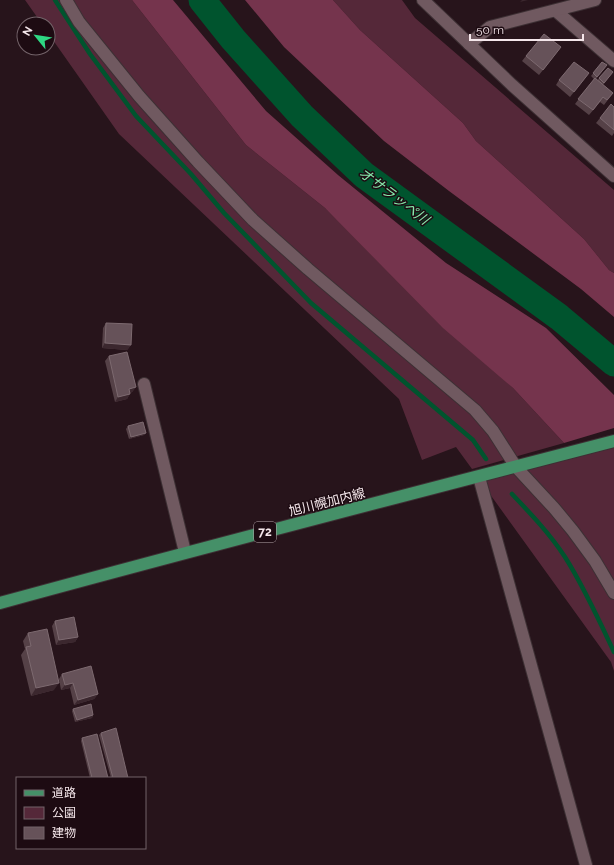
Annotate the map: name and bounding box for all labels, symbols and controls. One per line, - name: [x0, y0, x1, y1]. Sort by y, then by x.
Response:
- north arrow: [16, 16, 56, 56]
- scale bar: [470, 16, 583, 42]
- text: 50 m: [476, 23, 504, 37]
- text: N: [20, 24, 36, 38]
- water label: オサラッペ川: [356, 164, 434, 229]
- street label: 旭川幌加内線: [287, 485, 367, 519]
- road number: 72: [254, 522, 276, 542]
- legend: [16, 777, 146, 849]
- text: 道路: [52, 786, 76, 800]
- text: 公園: [52, 806, 76, 820]
- text: 建物: [52, 826, 76, 840]

